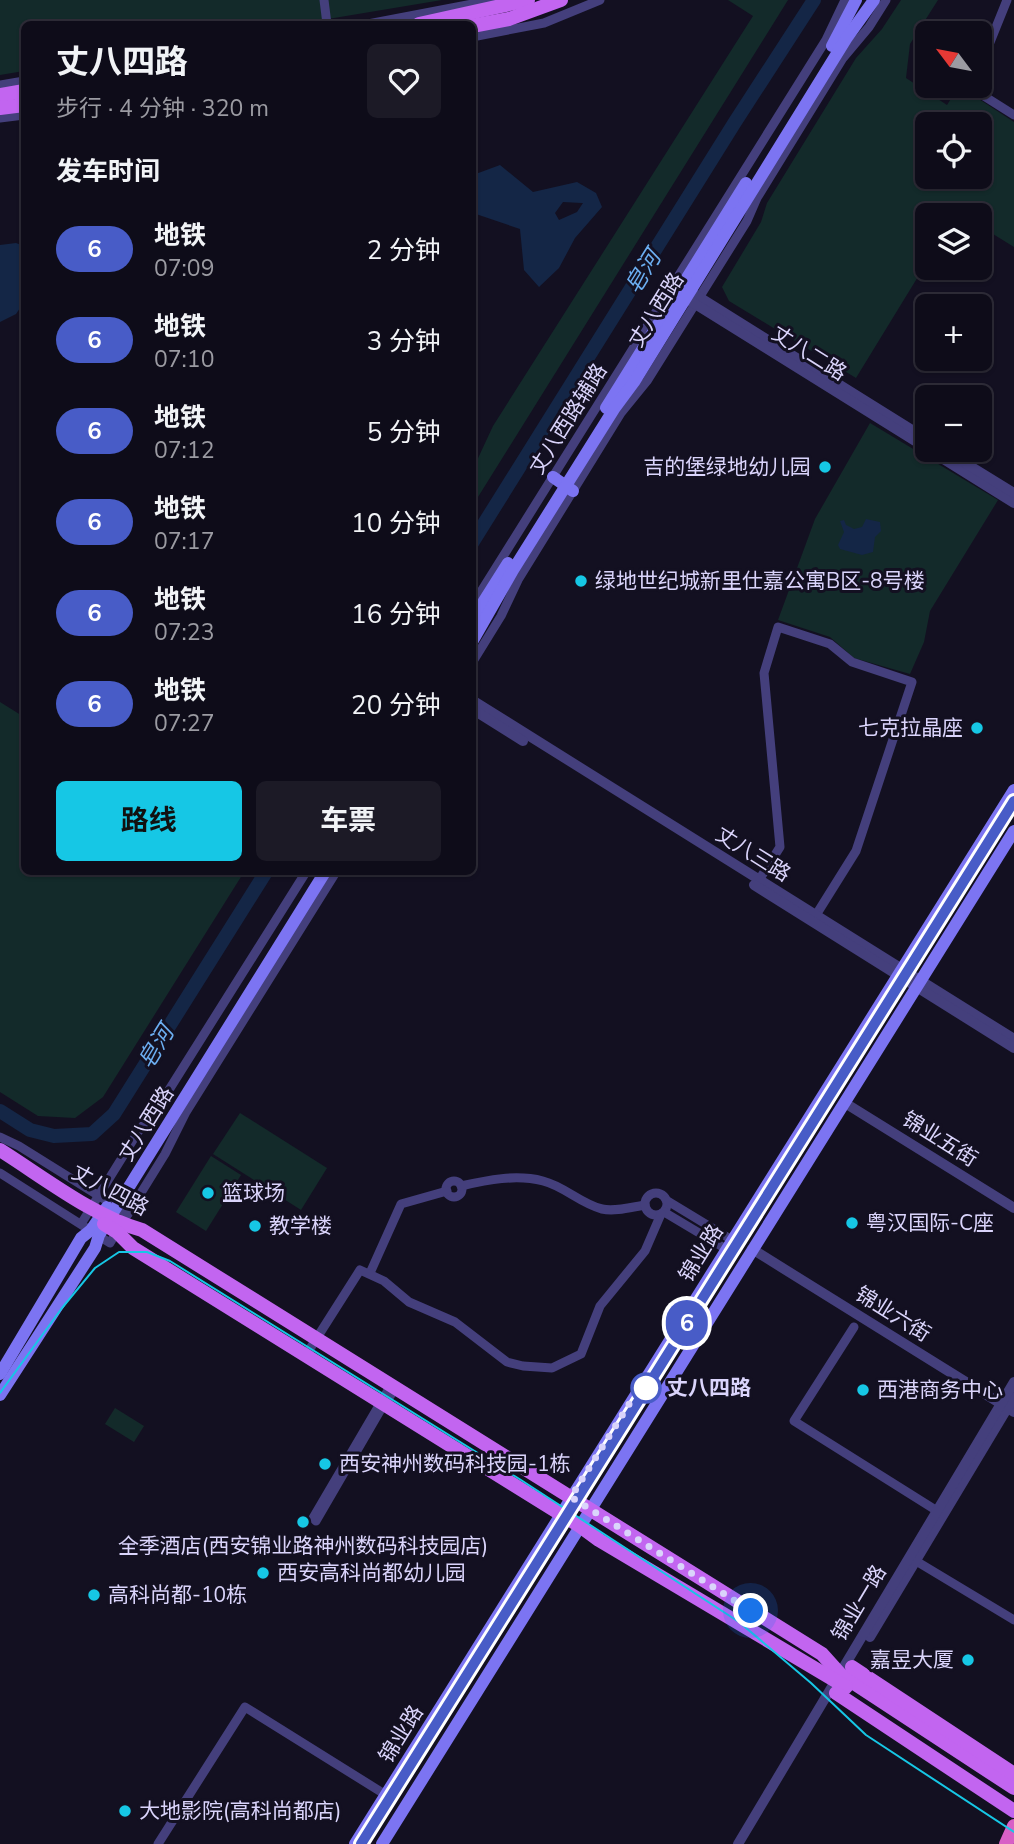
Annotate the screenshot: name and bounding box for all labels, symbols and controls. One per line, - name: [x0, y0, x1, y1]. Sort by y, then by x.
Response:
- north arrow: [915, 21, 992, 98]
- map controls: [915, 21, 992, 462]
- text: 丈八四路: [56, 40, 188, 85]
- button: heart: [367, 44, 441, 118]
- text: 步行 · 4 分钟 · 320 m: [56, 93, 269, 124]
- button: locate: [915, 112, 992, 189]
- text: 发车时间: [56, 154, 160, 189]
- button: layers: [915, 203, 992, 280]
- text: 地铁: [154, 218, 206, 253]
- text: 6: [87, 233, 102, 265]
- text: 2 分钟: [367, 233, 441, 268]
- water label: 皂河: [618, 241, 670, 300]
- text: 07:09: [154, 253, 214, 284]
- street label: 丈八西路: [622, 267, 690, 353]
- button: +: [915, 294, 992, 371]
- text: 地铁: [154, 309, 206, 344]
- street label: 丈八二路: [766, 319, 852, 387]
- text: 6: [87, 324, 102, 356]
- text: 3 分钟: [367, 324, 441, 359]
- text: 07:10: [154, 344, 214, 375]
- street label: 丈八西路辅路: [523, 358, 613, 480]
- button: −: [915, 385, 992, 462]
- text: 地铁: [154, 400, 206, 435]
- text: 6: [87, 415, 102, 447]
- text: 5 分钟: [367, 415, 441, 450]
- text: 07:12: [154, 435, 214, 466]
- place label: 吉的堡绿地幼儿园: [643, 453, 811, 481]
- marker: 吉的堡绿地幼儿园: [817, 459, 833, 475]
- text: 地铁: [154, 491, 206, 526]
- text: 6: [87, 506, 102, 538]
- text: 10 分钟: [351, 506, 441, 541]
- text: 07:17: [154, 526, 214, 557]
- place label: 绿地世纪城新里仕嘉公寓B区-8号楼: [595, 567, 925, 595]
- marker: 绿地世纪城新里仕嘉公寓B区-8号楼: [573, 573, 589, 589]
- text: 地铁: [154, 582, 206, 617]
- text: 6: [87, 597, 102, 629]
- text: 16 分钟: [351, 597, 441, 632]
- text: 07:23: [154, 617, 214, 648]
- text: 地铁: [154, 673, 206, 708]
- text: 6: [87, 688, 102, 720]
- text: 20 分钟: [351, 688, 441, 723]
- text: 07:27: [154, 708, 214, 739]
- place label: 七克拉晶座: [858, 714, 963, 742]
- marker: 七克拉晶座: [969, 720, 985, 736]
- button: 路线: [56, 781, 242, 861]
- button: 车票: [256, 781, 441, 861]
- street label: 丈八三路: [710, 820, 796, 888]
- water label: 皂河: [131, 1016, 183, 1075]
- street label: 丈八西路: [112, 1081, 180, 1167]
- street label: 锦业五街: [897, 1105, 983, 1173]
- street label: 丈八四路: [66, 1158, 154, 1222]
- place label: 篮球场: [222, 1179, 285, 1207]
- marker: 篮球场: [200, 1185, 216, 1201]
- place label: 粤汉国际-C座: [866, 1209, 994, 1237]
- place label: 教学楼: [269, 1212, 332, 1240]
- marker: 粤汉国际-C座: [844, 1215, 860, 1231]
- marker: 教学楼: [247, 1218, 263, 1234]
- street label: 锦业路: [672, 1219, 730, 1287]
- street label: 锦业六街: [850, 1280, 936, 1348]
- line badge: 6: [664, 1300, 710, 1346]
- text: 6: [680, 1307, 694, 1339]
- marker: 丈八四路: [631, 1373, 661, 1403]
- place label: 丈八四路: [667, 1374, 751, 1402]
- place label: 西港商务中心: [877, 1376, 1003, 1404]
- marker: 西港商务中心: [855, 1382, 871, 1398]
- place label: 西安神州数码科技园-1栋: [339, 1450, 571, 1478]
- marker: 西安神州数码科技园-1栋: [317, 1456, 333, 1472]
- marker: 全季酒店(西安锦业路神州数码科技园店): [295, 1514, 311, 1530]
- place label: 全季酒店(西安锦业路神州数码科技园店): [118, 1532, 488, 1560]
- place label: 西安高科尚都幼儿园: [277, 1559, 466, 1587]
- street label: 锦业一路: [825, 1560, 893, 1646]
- marker: 西安高科尚都幼儿园: [255, 1565, 271, 1581]
- place label: 高科尚都-10栋: [108, 1581, 247, 1609]
- marker: 高科尚都-10栋: [86, 1587, 102, 1603]
- your location: [733, 1593, 768, 1628]
- place label: 嘉昱大厦: [870, 1646, 954, 1674]
- marker: 嘉昱大厦: [960, 1652, 976, 1668]
- street label: 锦业路: [372, 1700, 430, 1768]
- place label: 大地影院(高科尚都店): [139, 1797, 341, 1825]
- marker: 大地影院(高科尚都店): [117, 1803, 133, 1819]

